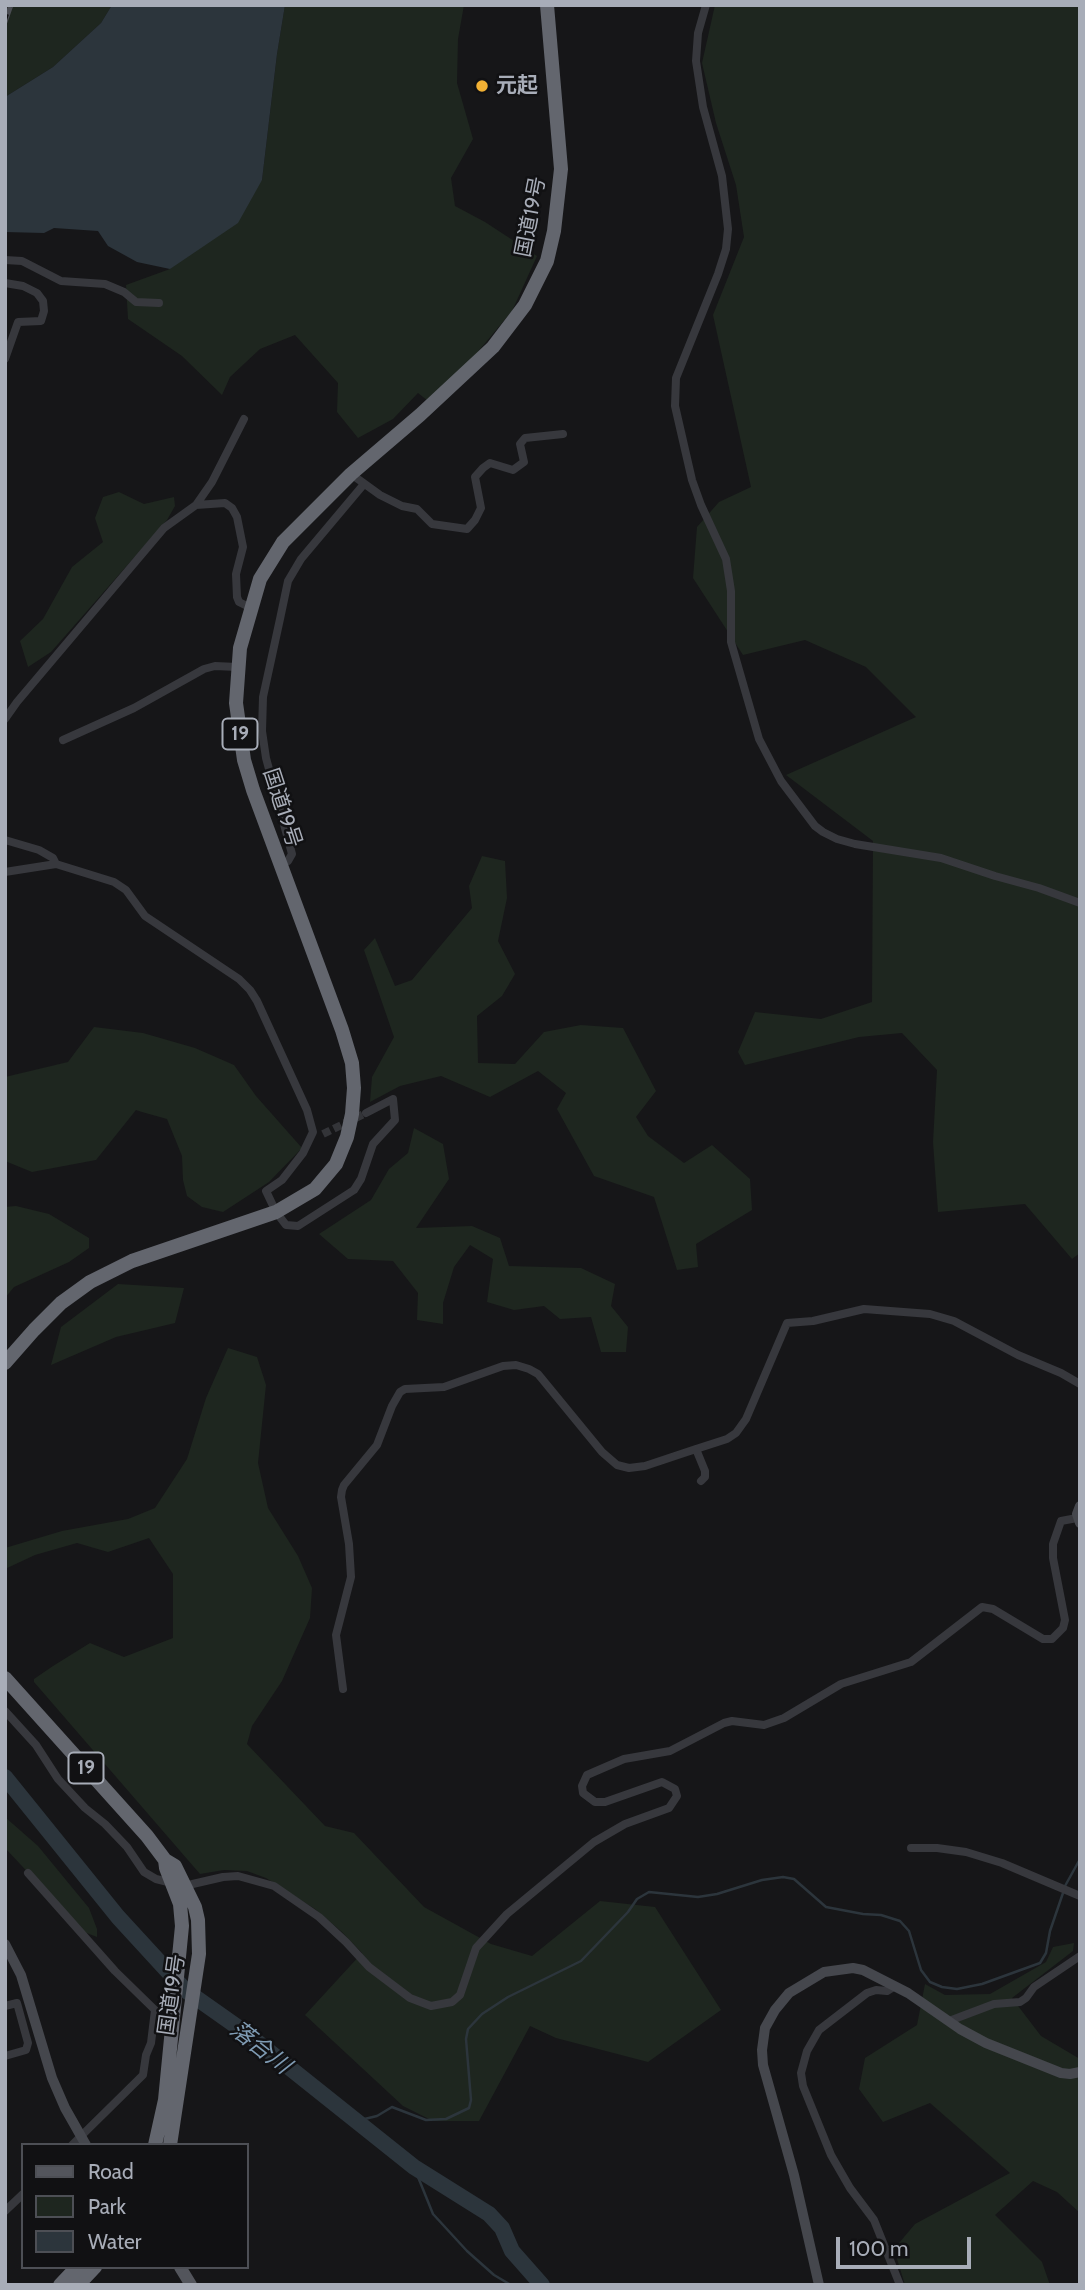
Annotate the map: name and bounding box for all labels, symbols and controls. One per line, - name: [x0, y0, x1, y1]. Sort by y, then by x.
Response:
- place label: 元起: [496, 73, 538, 99]
- marker: 元起: [474, 78, 490, 94]
- street label: 国道19号: [511, 174, 551, 260]
- road number: 19: [222, 719, 258, 750]
- street label: 国道19号: [257, 765, 307, 851]
- road number: 19: [68, 1752, 104, 1784]
- street label: 国道19号: [154, 1953, 190, 2037]
- water label: 落合川: [224, 2016, 296, 2080]
- legend: [21, 2143, 248, 2269]
- text: Road: [88, 2159, 134, 2184]
- text: Park: [88, 2194, 126, 2219]
- scale bar: [840, 2224, 975, 2268]
- text: Water: [88, 2229, 141, 2254]
- text: 100 m: [849, 2236, 908, 2261]

